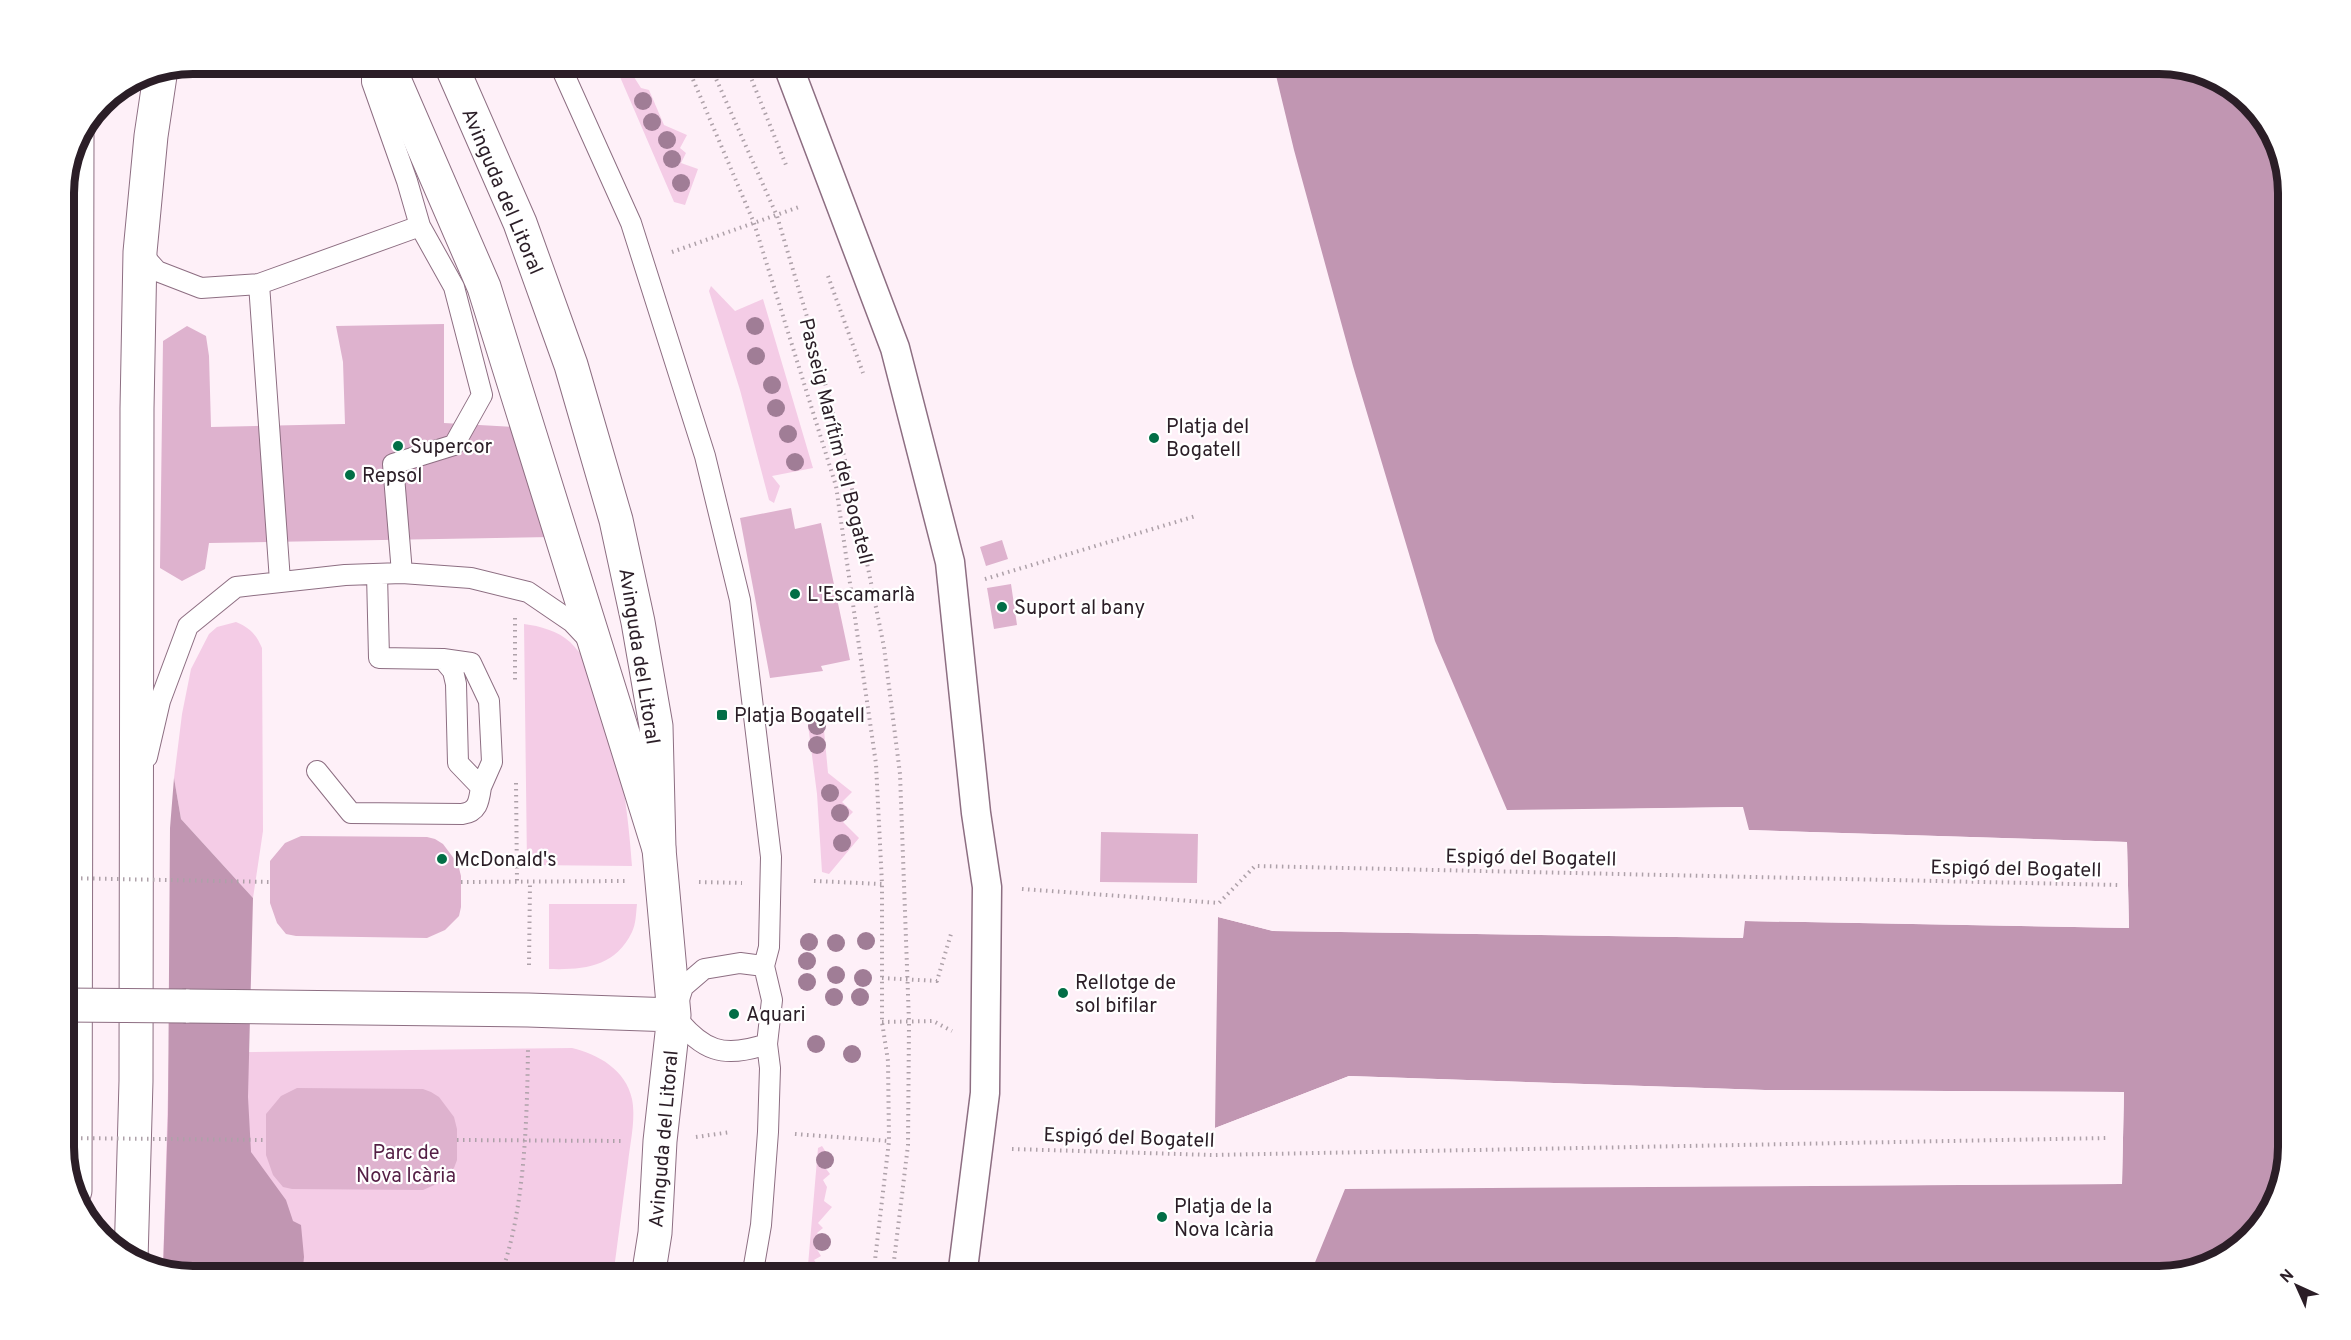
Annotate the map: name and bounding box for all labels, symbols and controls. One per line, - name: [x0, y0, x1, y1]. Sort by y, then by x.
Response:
- street label: Avinguda del Litoral: [454, 105, 548, 279]
- street label: Passeig Marítim del Bogatell: [792, 316, 878, 567]
- place label: Platja del Bogatell: [1166, 415, 1249, 464]
- marker: Platja del Bogatell: [1147, 431, 1161, 445]
- place label: Supercor: [410, 435, 492, 461]
- marker: Supercor: [391, 439, 405, 453]
- place label: Repsol: [362, 464, 422, 490]
- marker: Repsol: [343, 468, 357, 482]
- street label: Avinguda del Litoral: [611, 566, 665, 746]
- place label: L'Escamarlà: [807, 583, 915, 609]
- marker: L'Escamarlà: [788, 587, 802, 601]
- place label: Suport al bany: [1014, 596, 1145, 622]
- marker: Suport al bany: [995, 600, 1009, 614]
- place label: Platja Bogatell: [734, 704, 865, 730]
- marker: Platja Bogatell: [715, 708, 729, 722]
- street label: Espigó del Bogatell: [1445, 845, 1617, 873]
- place label: McDonald's: [454, 848, 557, 874]
- marker: McDonald's: [435, 852, 449, 866]
- street label: Espigó del Bogatell: [1930, 856, 2102, 884]
- place label: Rellotge de sol bifilar: [1075, 971, 1176, 1020]
- marker: Rellotge de sol bifilar: [1056, 986, 1070, 1000]
- place label: Aquari: [746, 1003, 806, 1029]
- marker: Aquari: [727, 1007, 741, 1021]
- street label: Avinguda del Litoral: [644, 1049, 686, 1229]
- street label: Espigó del Bogatell: [1043, 1123, 1215, 1155]
- park label: Parc de Nova Icària: [356, 1141, 456, 1190]
- place label: Platja de la Nova Icària: [1174, 1195, 1274, 1244]
- marker: Platja de la Nova Icària: [1155, 1210, 1169, 1224]
- north arrow: [2267, 1256, 2327, 1316]
- text: N: [2277, 1266, 2299, 1288]

